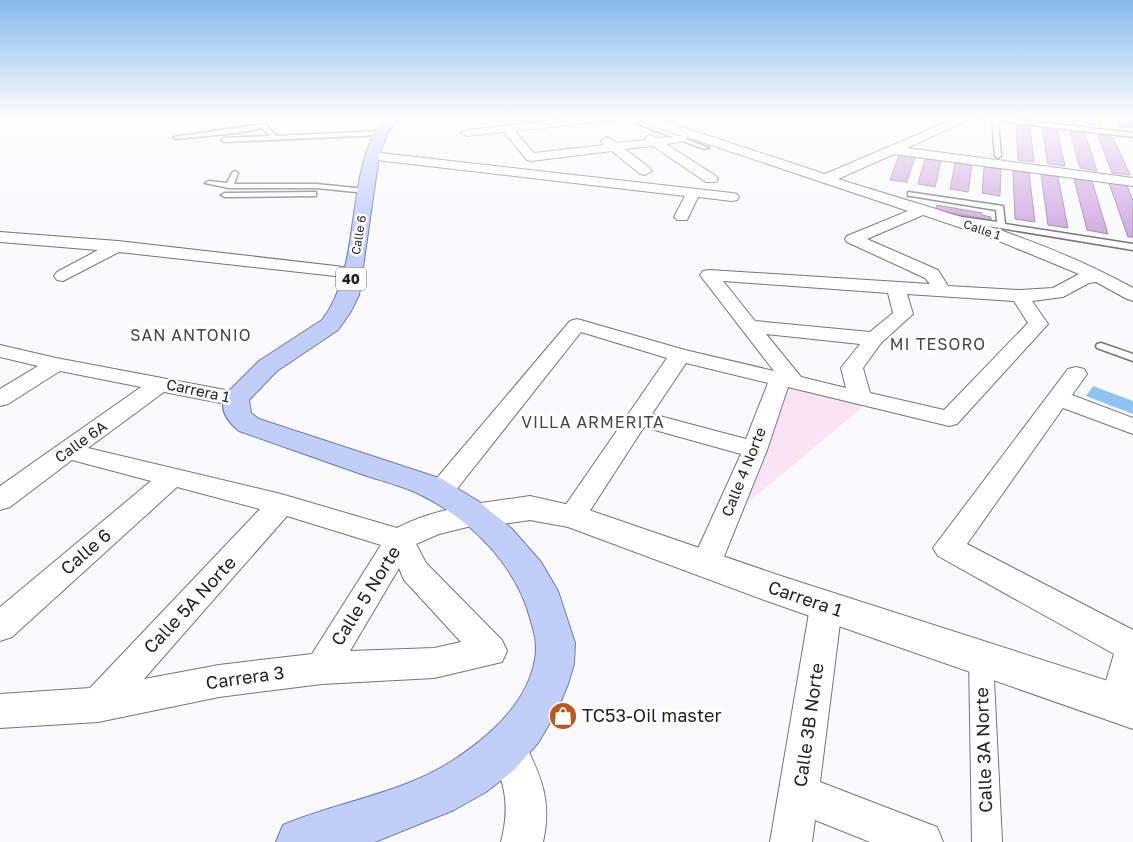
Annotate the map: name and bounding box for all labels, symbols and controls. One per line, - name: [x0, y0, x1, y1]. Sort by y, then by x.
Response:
- street label: Calle 6: [348, 214, 369, 256]
- street label: Calle 1: [962, 216, 1003, 243]
- road number: 40: [336, 268, 366, 290]
- district label: SAN ANTONIO: [130, 325, 252, 345]
- district label: MI TESORO: [890, 334, 986, 354]
- street label: Carrera 1: [165, 375, 231, 405]
- district label: VILLA ARMERITA: [521, 412, 665, 432]
- street label: Calle 6A: [51, 416, 110, 466]
- street label: Calle 4 Norte: [717, 424, 769, 519]
- street label: Calle 6: [56, 523, 115, 579]
- street label: Calle 5 Norte: [326, 542, 404, 649]
- street label: Calle 5A Norte: [139, 551, 240, 658]
- street label: Carrera 1: [765, 575, 846, 621]
- street label: Carrera 3: [204, 661, 285, 693]
- street label: Calle 3B Norte: [788, 661, 828, 788]
- street label: Calle 3A Norte: [970, 687, 996, 813]
- shop icon: TC53-Oil master: [548, 701, 578, 731]
- place label: TC53-Oil master: [582, 704, 722, 726]

